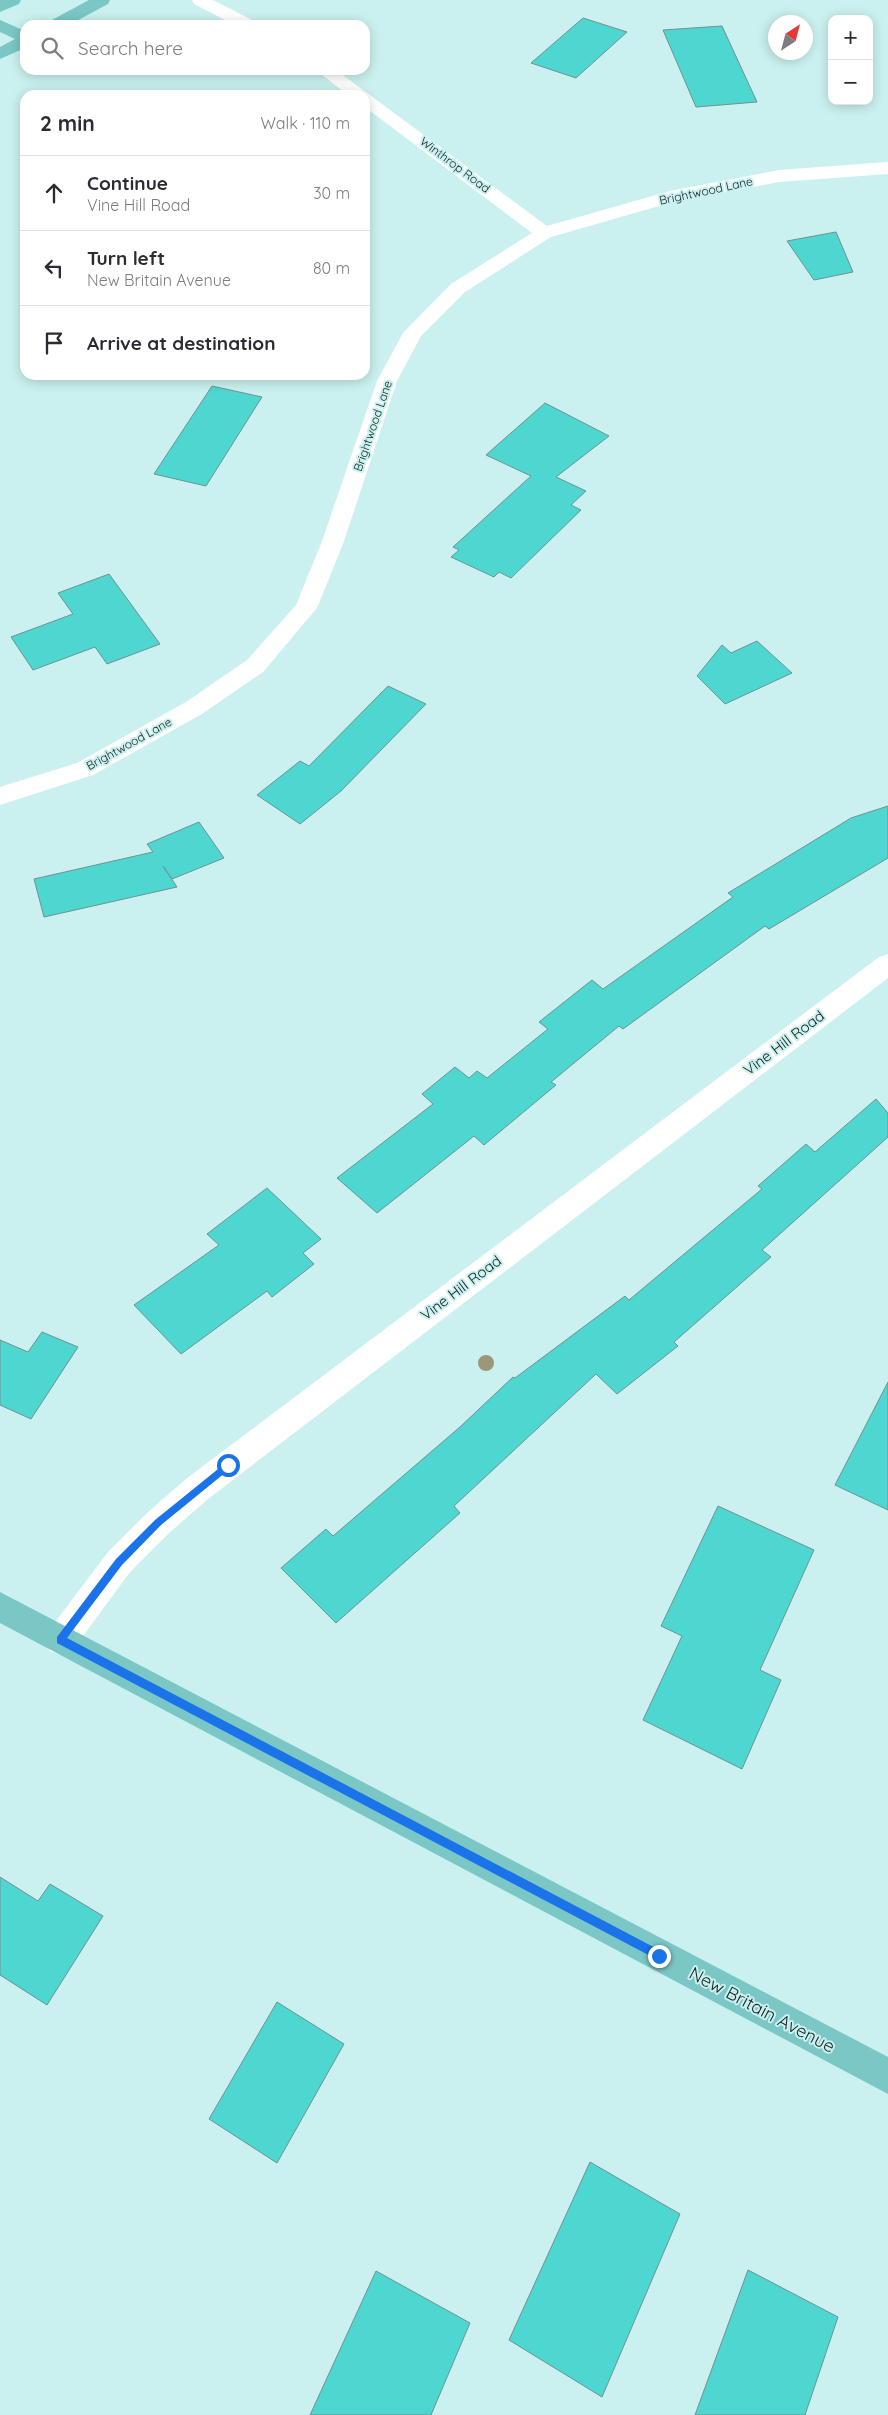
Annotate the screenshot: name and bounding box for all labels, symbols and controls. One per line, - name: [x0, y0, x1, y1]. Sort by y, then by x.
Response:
- north arrow: [768, 15, 813, 60]
- map controls: [828, 15, 873, 105]
- button: +: [828, 15, 873, 60]
- search box: [20, 20, 370, 75]
- icon: search: [38, 34, 66, 62]
- text: Search here: [78, 36, 183, 60]
- button: −: [828, 60, 873, 105]
- text: 2 min: [40, 110, 95, 136]
- text: Walk · 110 m: [261, 113, 350, 133]
- street label: Winthrop Road: [417, 133, 493, 196]
- text: Continue: [87, 171, 168, 195]
- street label: Brightwood Lane: [658, 173, 754, 208]
- icon: ahead: [40, 179, 68, 207]
- text: 30 m: [313, 183, 350, 203]
- text: Vine Hill Road: [87, 195, 190, 215]
- text: Turn left: [87, 246, 165, 270]
- icon: left: [40, 254, 68, 282]
- text: 80 m: [313, 258, 350, 278]
- text: New Britain Avenue: [87, 270, 231, 290]
- icon: arrive: [40, 329, 68, 357]
- text: Arrive at destination: [87, 331, 276, 355]
- street label: Brightwood Lane: [350, 378, 395, 473]
- street label: Brightwood Lane: [83, 714, 174, 773]
- street label: Vine Hill Road: [739, 1006, 828, 1079]
- street label: Vine Hill Road: [416, 1251, 505, 1324]
- route start: [217, 1454, 240, 1477]
- route end: [648, 1945, 671, 1968]
- street label: New Britain Avenue: [685, 1961, 839, 2058]

